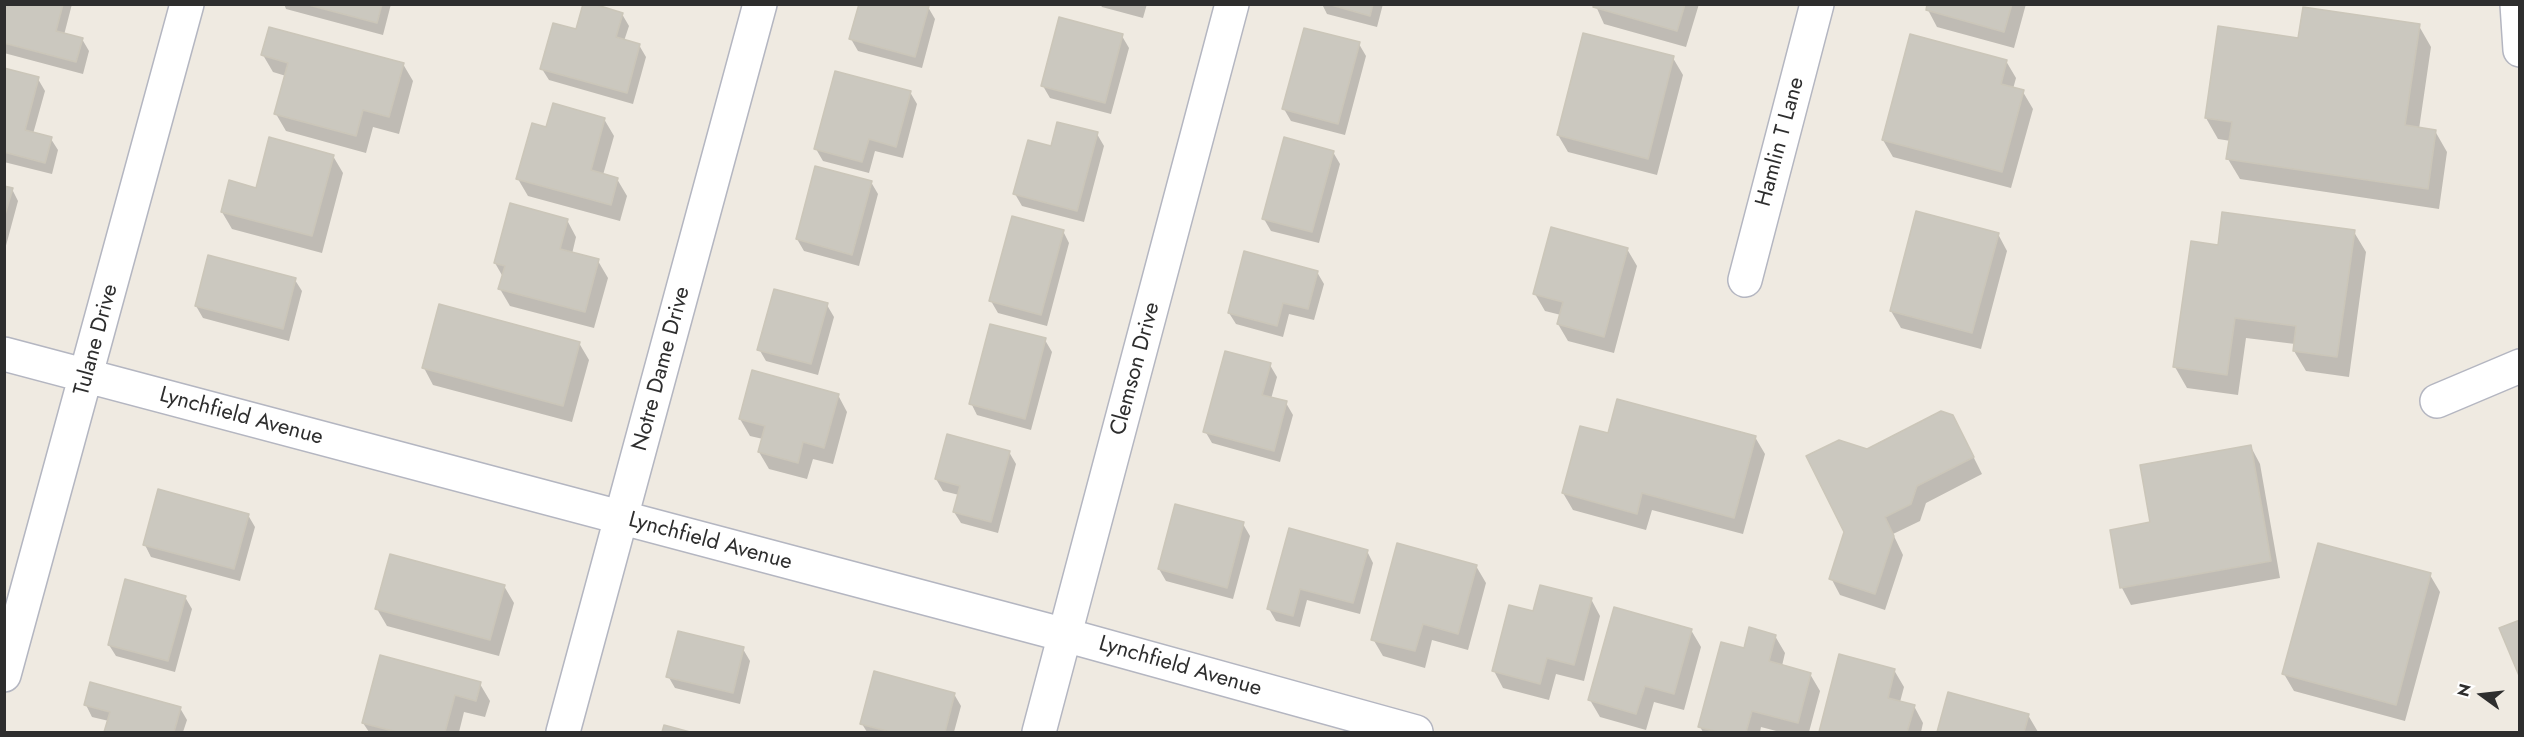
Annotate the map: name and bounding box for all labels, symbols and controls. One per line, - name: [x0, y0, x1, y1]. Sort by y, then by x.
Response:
- street label: Hamlin T Lane: [1751, 75, 1811, 209]
- street label: Tulane Drive: [69, 282, 125, 398]
- street label: Notre Dame Drive: [627, 284, 697, 454]
- street label: Clemson Drive: [1106, 300, 1166, 438]
- street label: Lynchfield Avenue: [156, 382, 326, 452]
- street label: Lynchfield Avenue: [625, 507, 795, 577]
- street label: Lynchfield Avenue: [1096, 631, 1264, 703]
- north arrow: [2452, 665, 2512, 725]
- text: N: [2451, 681, 2477, 699]

